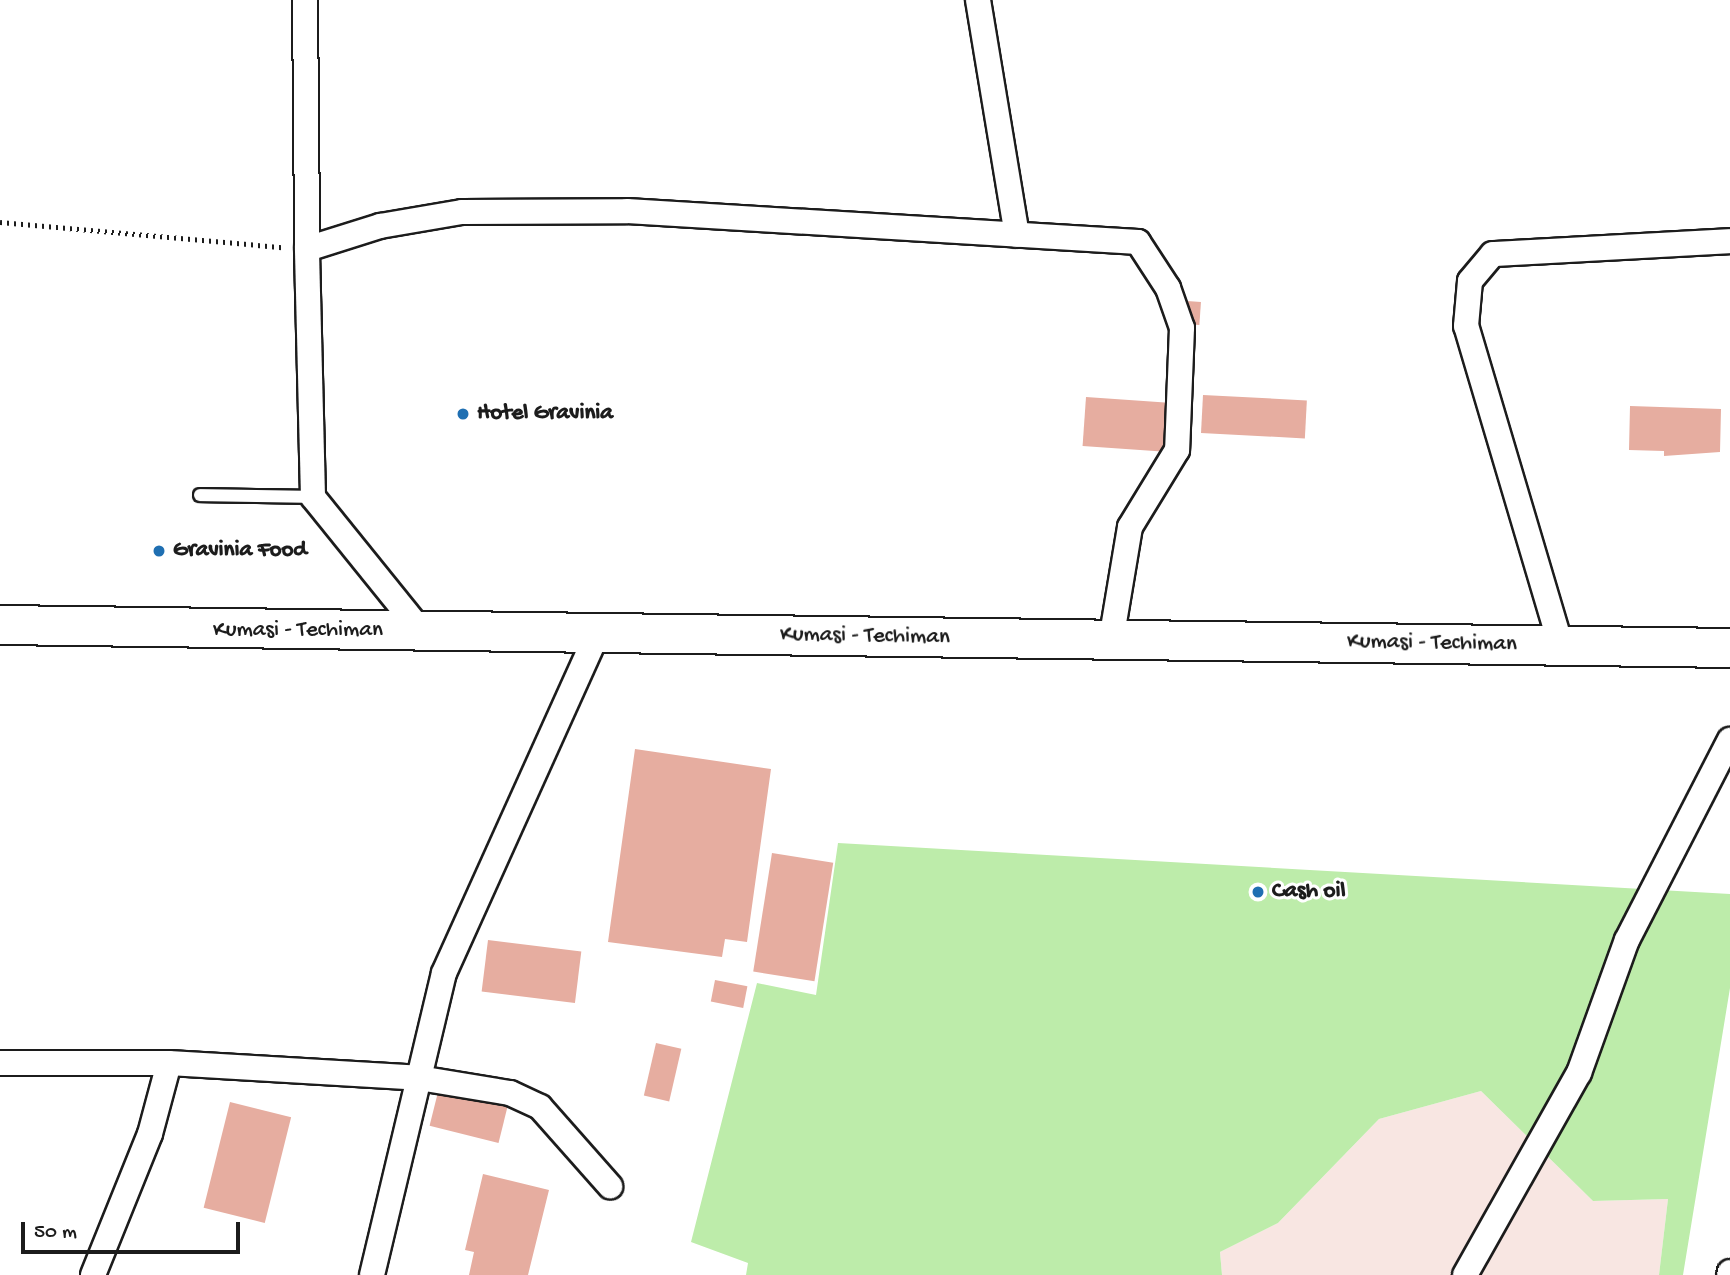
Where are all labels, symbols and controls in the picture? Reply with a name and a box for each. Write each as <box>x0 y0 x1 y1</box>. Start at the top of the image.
place label: Hotel Gravinia <box>477 400 613 428</box>
marker: Hotel Gravinia <box>455 406 471 422</box>
place label: Gravinia Food <box>173 537 307 565</box>
marker: Gravinia Food <box>151 543 167 559</box>
street label: Kumasi - Techiman <box>213 617 383 645</box>
street label: Kumasi - Techiman <box>780 622 950 652</box>
street label: Kumasi - Techiman <box>1347 629 1517 659</box>
place label: Cash oil <box>1272 878 1345 906</box>
marker: Cash oil <box>1250 884 1266 900</box>
scale bar <box>24 1208 243 1252</box>
text: 50 m <box>34 1221 77 1246</box>

